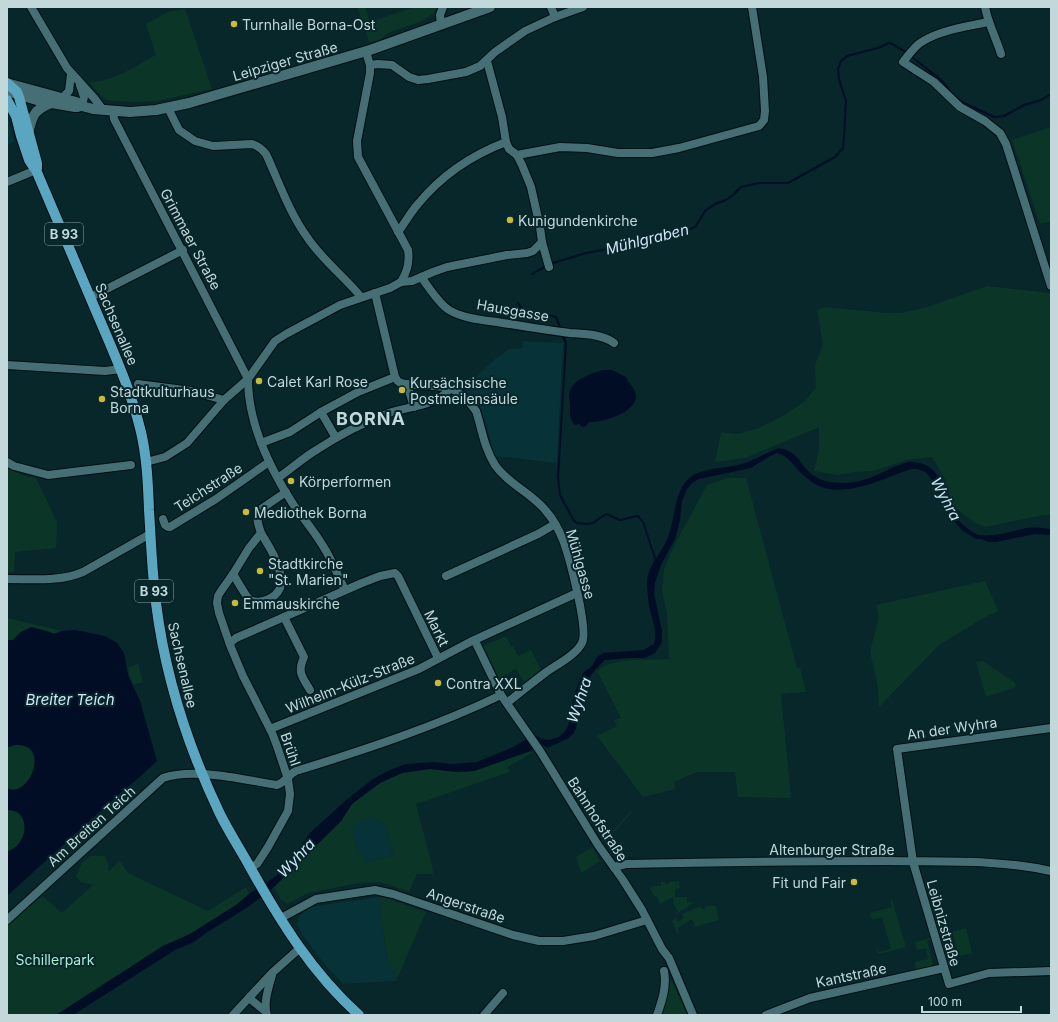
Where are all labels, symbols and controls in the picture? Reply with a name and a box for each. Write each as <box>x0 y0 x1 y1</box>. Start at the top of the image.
place label: Turnhalle Borna-Ost <box>242 16 376 33</box>
marker: Turnhalle Borna-Ost <box>229 19 239 29</box>
street label: Leipziger Straße <box>231 38 339 84</box>
street label: Grimmaer Straße <box>157 185 225 293</box>
place label: Kunigundenkirche <box>518 212 638 229</box>
marker: Kunigundenkirche <box>505 215 515 225</box>
water label: Mühlgraben <box>603 219 691 259</box>
road number: B 93 <box>45 223 83 245</box>
street label: Sachsenallee <box>92 280 142 368</box>
street label: Hausgasse <box>475 295 551 325</box>
place label: Calet Karl Rose <box>267 373 368 390</box>
place label: Kursächsische Postmeilensäule <box>410 374 518 407</box>
marker: Calet Karl Rose <box>254 376 264 386</box>
place label: Stadtkulturhaus Borna <box>110 383 215 416</box>
marker: Kursächsische Postmeilensäule <box>397 385 407 395</box>
marker: Stadtkulturhaus Borna <box>97 394 107 404</box>
district label: BORNA <box>336 408 406 429</box>
street label: Teichstraße <box>171 459 245 515</box>
place label: Körperformen <box>299 473 391 490</box>
water label: Wyhra <box>927 474 965 524</box>
marker: Körperformen <box>286 476 296 486</box>
place label: Mediothek Borna <box>254 504 367 521</box>
marker: Mediothek Borna <box>241 507 251 517</box>
street label: Mühlgasse <box>563 527 599 601</box>
place label: Stadtkirche "St. Marien" <box>268 555 348 588</box>
marker: Stadtkirche "St. Marien" <box>255 566 265 576</box>
road number: B 93 <box>135 580 173 602</box>
place label: Emmauskirche <box>243 595 340 612</box>
marker: Emmauskirche <box>230 598 240 608</box>
street label: Markt <box>421 607 453 649</box>
street label: Sachsenallee <box>165 620 201 710</box>
street label: Wilhelm-Külz-Straße <box>283 649 417 717</box>
place label: Contra XXL <box>446 675 522 692</box>
water label: Wyhra <box>562 675 596 725</box>
marker: Contra XXL <box>433 678 443 688</box>
water label: Breiter Teich <box>25 690 115 709</box>
street label: An der Wyhra <box>906 713 998 743</box>
street label: Brühl <box>277 730 305 768</box>
street label: Bahnhofstraße <box>564 774 632 864</box>
street label: Am Breiten Teich <box>44 782 138 870</box>
water label: Wyhra <box>273 834 319 882</box>
street label: Altenburger Straße <box>769 841 895 858</box>
place label: Fit und Fair <box>772 874 846 891</box>
marker: Fit und Fair <box>849 877 859 887</box>
street label: Leibnizstraße <box>924 878 964 968</box>
street label: Angerstraße <box>425 884 507 926</box>
park label: Schillerpark <box>16 951 95 968</box>
street label: Kantstraße <box>814 959 888 991</box>
scale bar <box>922 988 1021 1014</box>
text: 100 m <box>928 994 962 1009</box>

